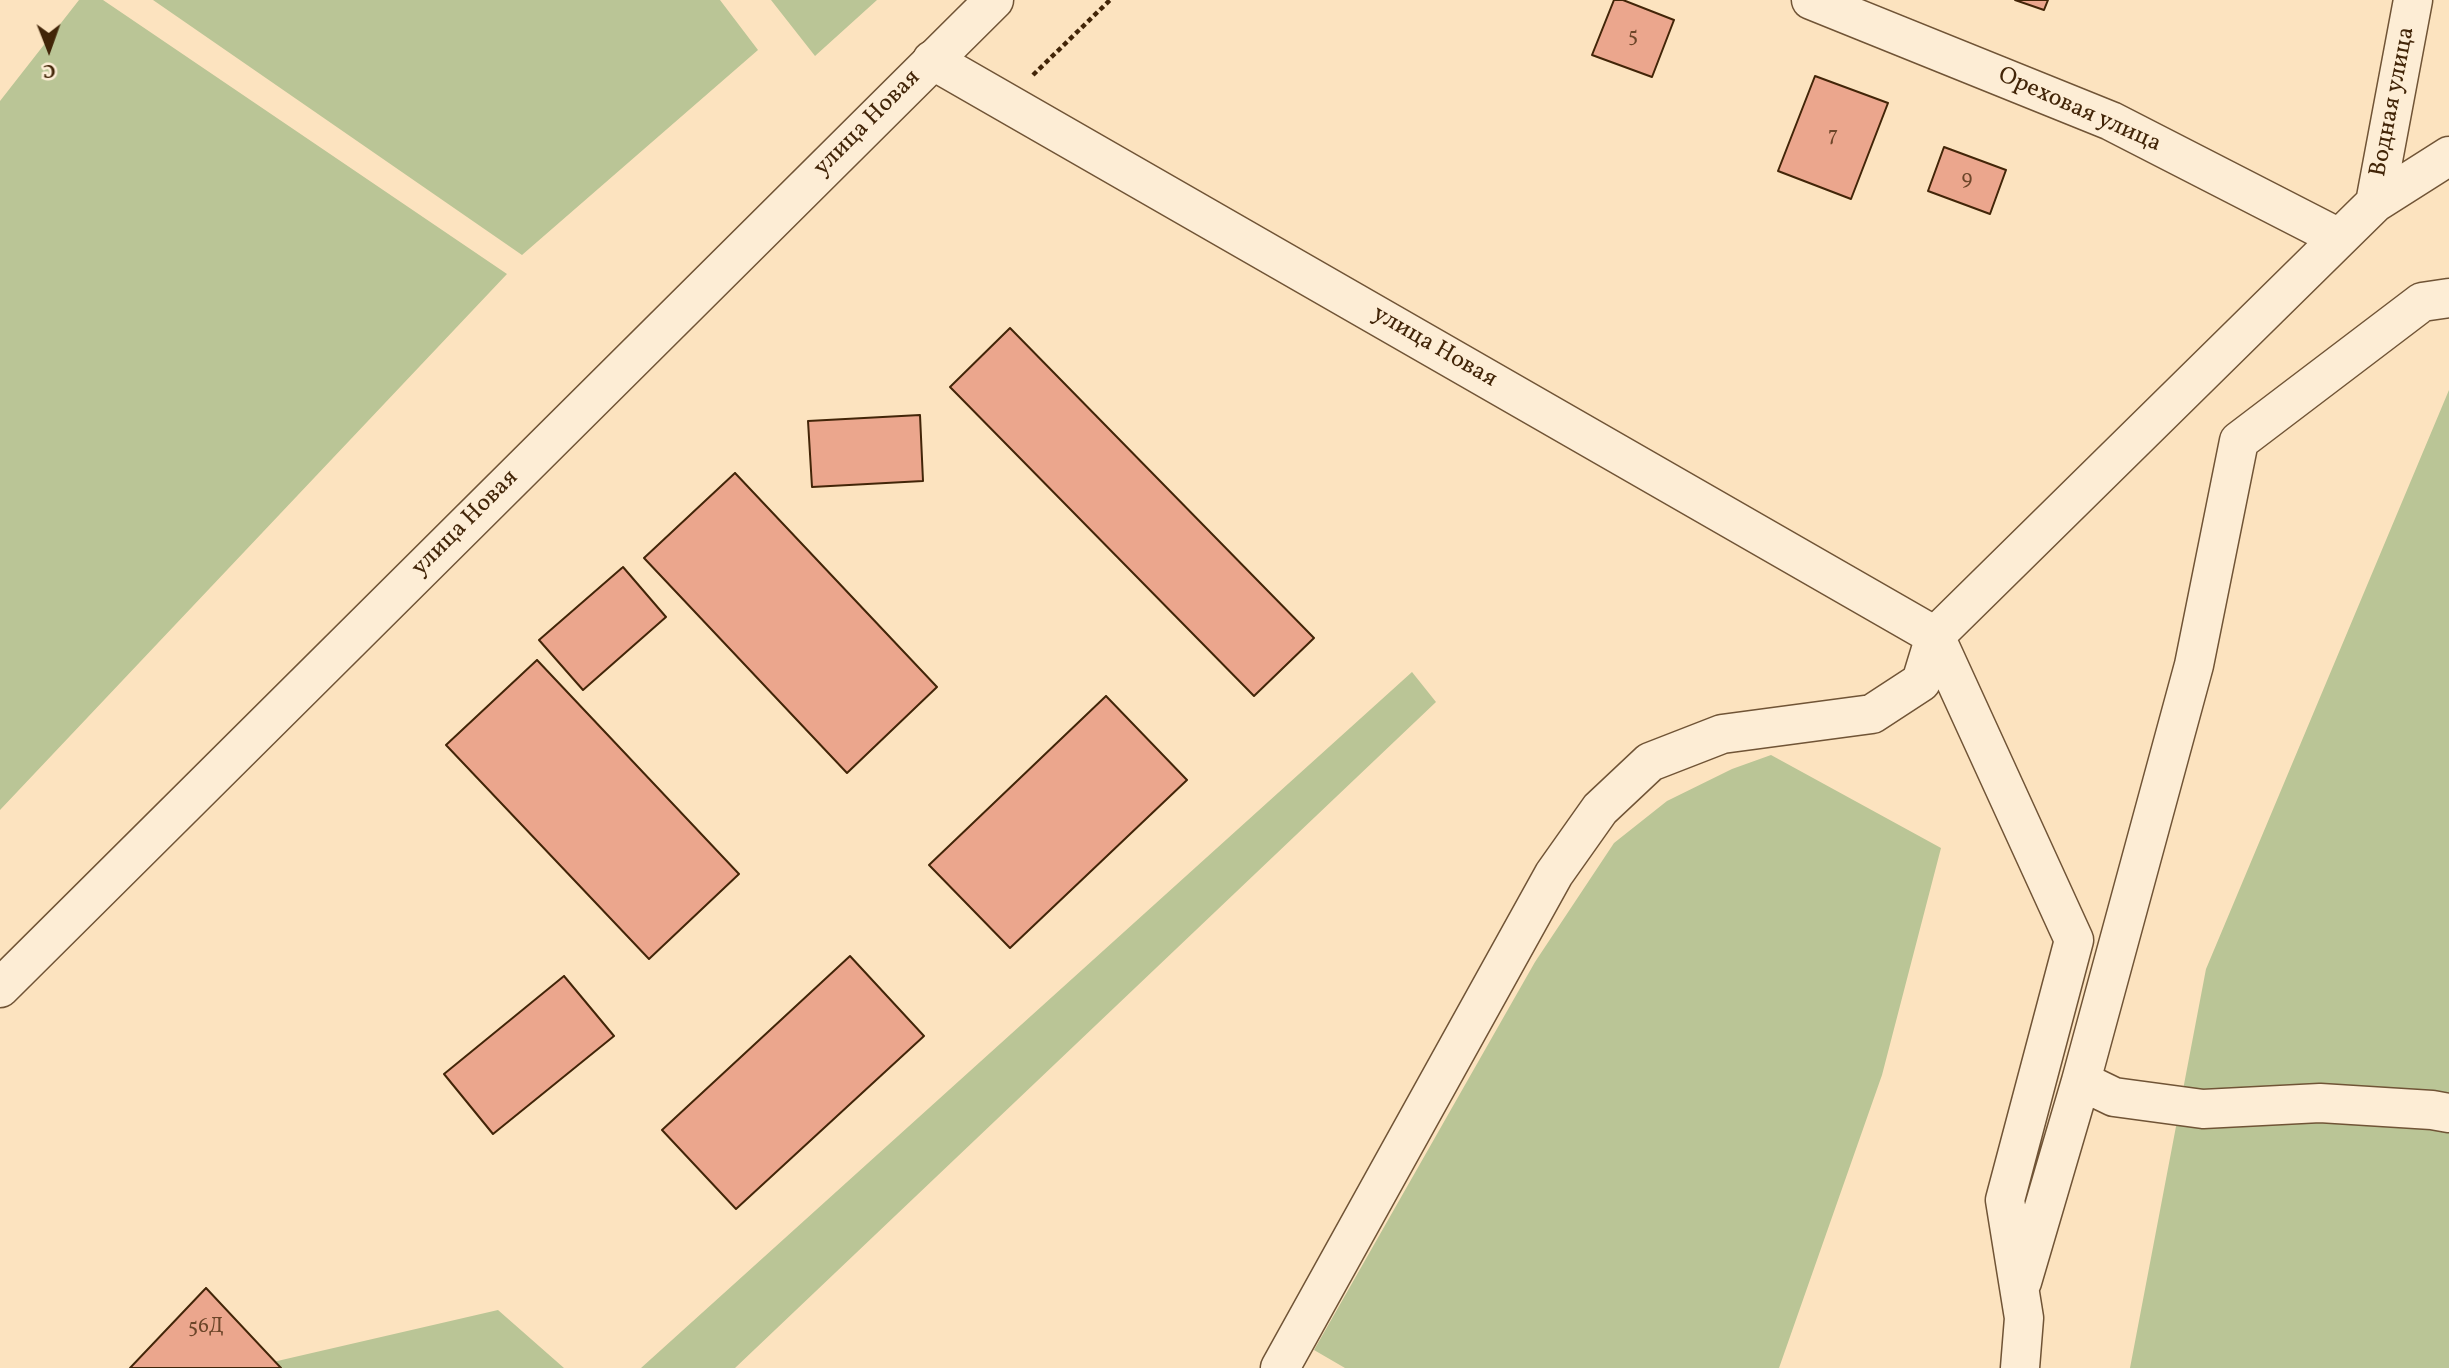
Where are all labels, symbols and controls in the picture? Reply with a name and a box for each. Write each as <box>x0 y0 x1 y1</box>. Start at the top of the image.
north arrow <box>14 14 84 84</box>
house number: 5 <box>1628 24 1638 50</box>
street label: Водная улица <box>2365 25 2423 179</box>
text: С <box>43 57 56 83</box>
street label: Ореховая улица <box>1993 62 2165 160</box>
street label: улица Новая <box>809 65 927 183</box>
house number: 7 <box>1828 124 1838 150</box>
house number: 9 <box>1962 167 1972 193</box>
street label: улица Новая <box>1367 301 1501 395</box>
street label: улица Новая <box>407 465 525 583</box>
house number: 56Д <box>188 1315 224 1341</box>

